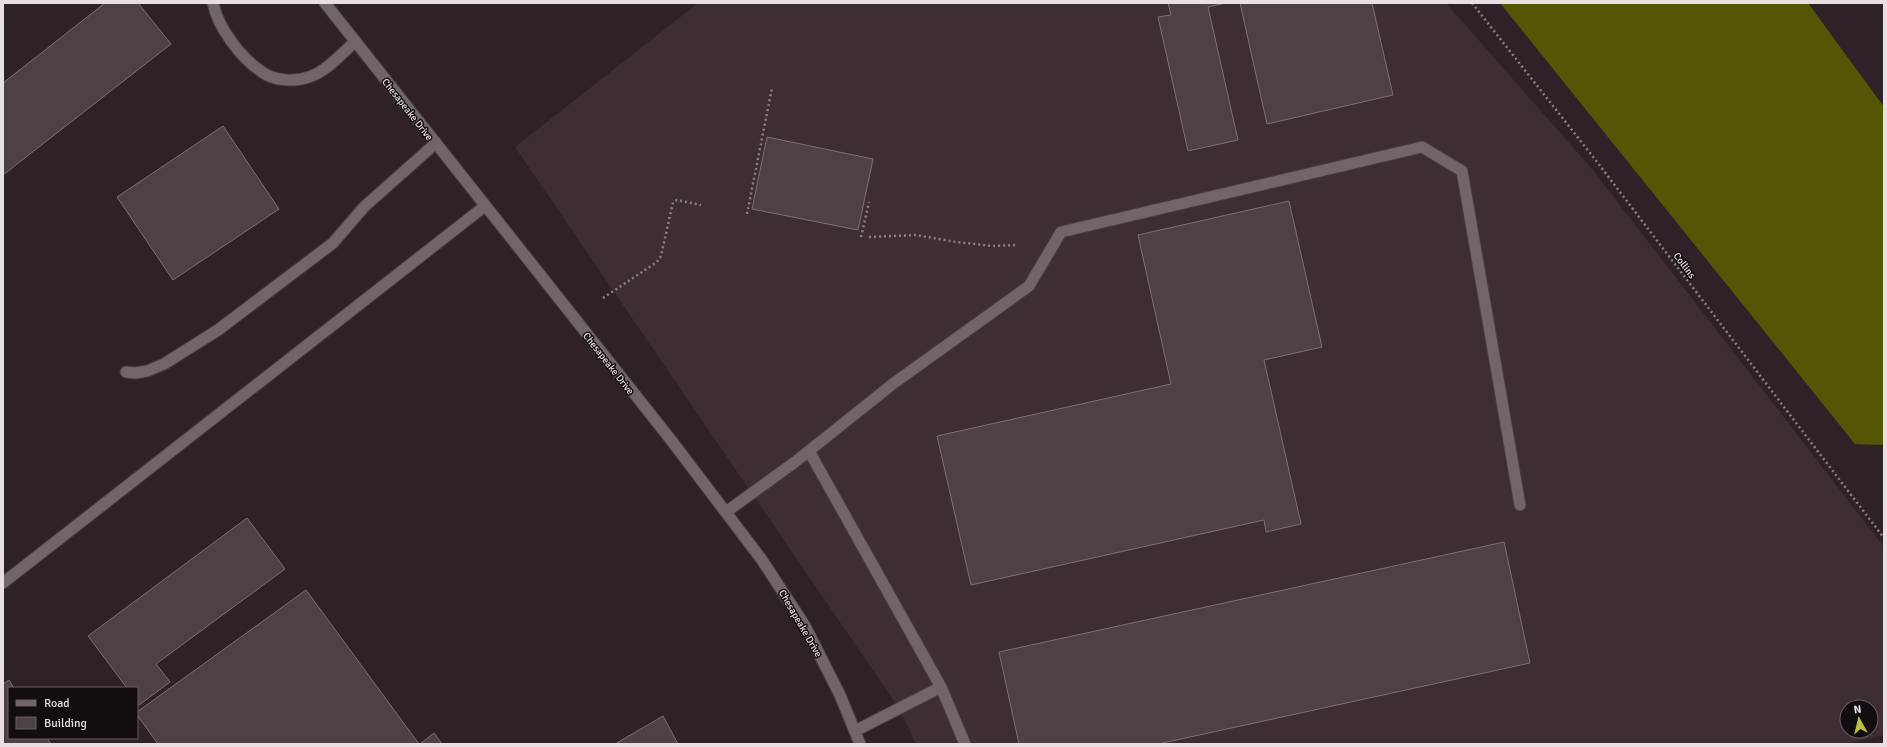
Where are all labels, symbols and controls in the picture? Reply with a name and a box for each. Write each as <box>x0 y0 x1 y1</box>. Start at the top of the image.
street label: Chesapeake Drive <box>379 76 435 143</box>
street label: Collins <box>1671 250 1698 281</box>
street label: Chesapeake Drive <box>580 330 636 397</box>
street label: Chesapeake Drive <box>776 588 824 659</box>
legend <box>8 687 138 739</box>
text: Road <box>44 696 70 711</box>
north arrow <box>1839 699 1879 739</box>
text: N <box>1853 703 1862 717</box>
text: Building <box>44 716 87 731</box>

